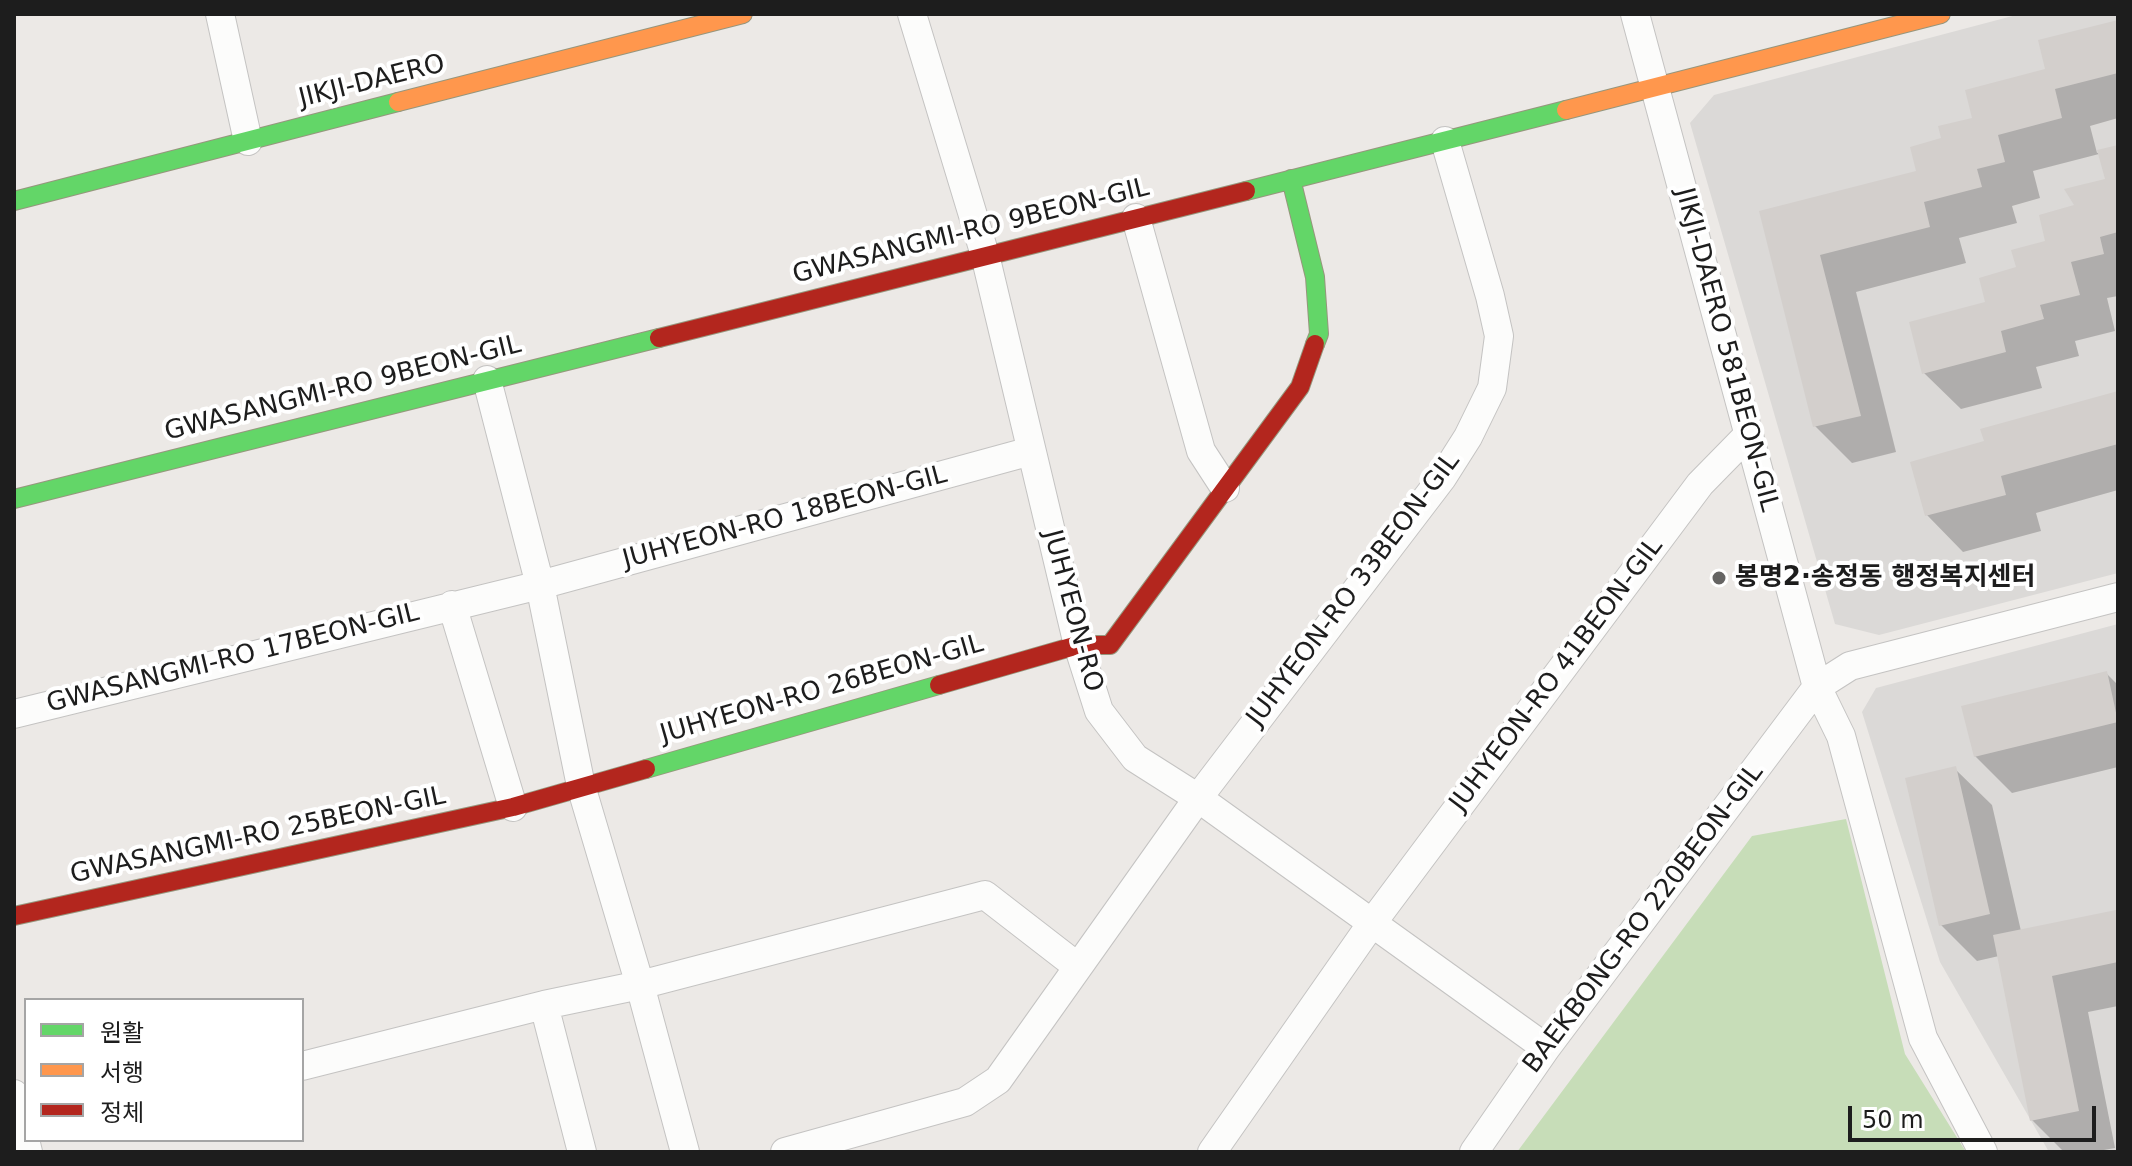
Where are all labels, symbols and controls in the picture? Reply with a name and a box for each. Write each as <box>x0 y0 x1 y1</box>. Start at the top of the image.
street label: JIKJI-DAERO <box>296 49 448 115</box>
street label: GWASANGMI-RO 9BEON-GIL <box>790 173 1152 291</box>
street label: JIKJI-DAERO 581BEON-GIL <box>1668 185 1784 515</box>
street label: GWASANGMI-RO 9BEON-GIL <box>162 330 524 448</box>
street label: JUHYEON-RO 33BEON-GIL <box>1241 447 1467 733</box>
street label: JUHYEON-RO 18BEON-GIL <box>619 460 951 576</box>
street label: JUHYEON-RO <box>1035 527 1109 695</box>
street label: JUHYEON-RO 41BEON-GIL <box>1444 532 1670 818</box>
place label: 봉명2·송정동 행정복지센터 <box>1735 562 2035 594</box>
marker: 봉명2·송정동 행정복지센터 <box>1710 569 1728 587</box>
street label: GWASANGMI-RO 17BEON-GIL <box>44 598 422 720</box>
street label: JUHYEON-RO 26BEON-GIL <box>657 629 987 751</box>
street label: BAEKBONG-RO 220BEON-GIL <box>1517 758 1771 1080</box>
street label: GWASANGMI-RO 25BEON-GIL <box>68 781 448 891</box>
legend <box>24 998 304 1142</box>
text: 원활 <box>100 1019 144 1047</box>
text: 서행 <box>100 1059 144 1087</box>
scale bar <box>1852 1090 2100 1140</box>
text: 정체 <box>100 1099 144 1127</box>
text: 50 m <box>1862 1106 1924 1134</box>

